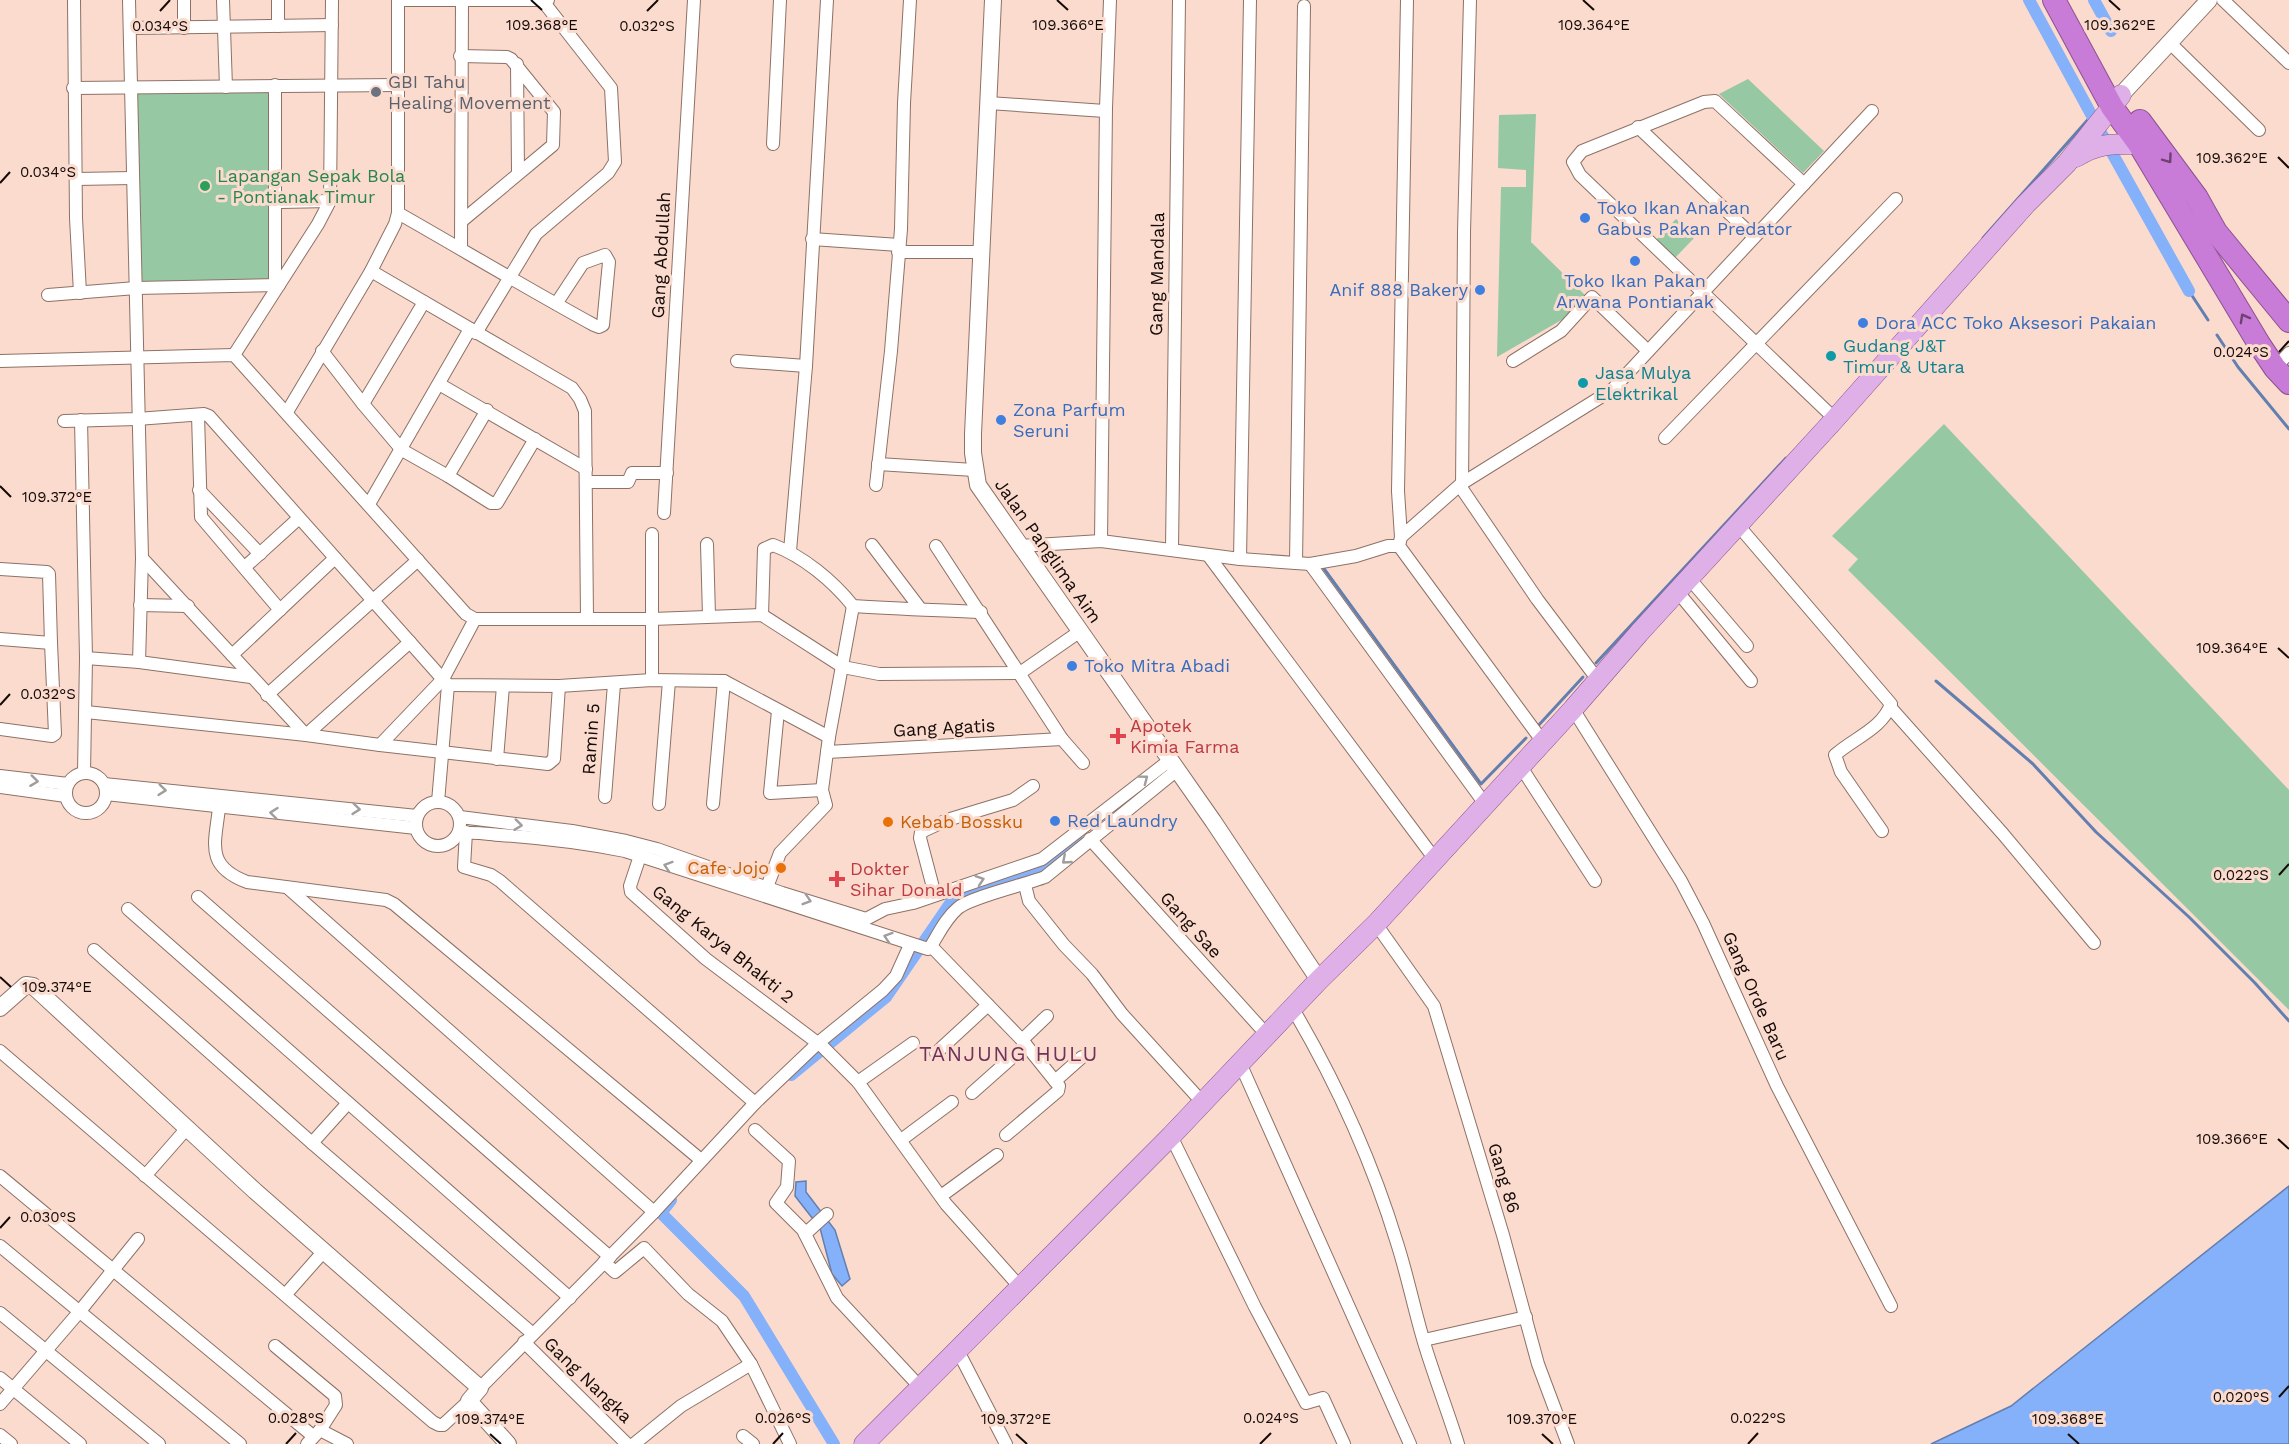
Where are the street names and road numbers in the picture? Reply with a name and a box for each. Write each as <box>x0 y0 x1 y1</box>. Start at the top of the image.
street label: Gang Abdullah <box>647 191 674 319</box>
street label: Gang Mandala <box>1145 212 1168 336</box>
street label: Jalan Panglima Aim <box>991 474 1106 627</box>
street label: Ramin 5 <box>578 702 603 776</box>
street label: Gang Agatis <box>892 714 996 741</box>
street label: Gang Karya Bhakti 2 <box>648 880 798 1007</box>
street label: Gang Sae <box>1156 887 1227 962</box>
street label: Gang Orde Baru <box>1719 928 1794 1063</box>
street label: Gang 86 <box>1484 1140 1525 1215</box>
street label: Gang Nangka <box>540 1332 637 1427</box>

